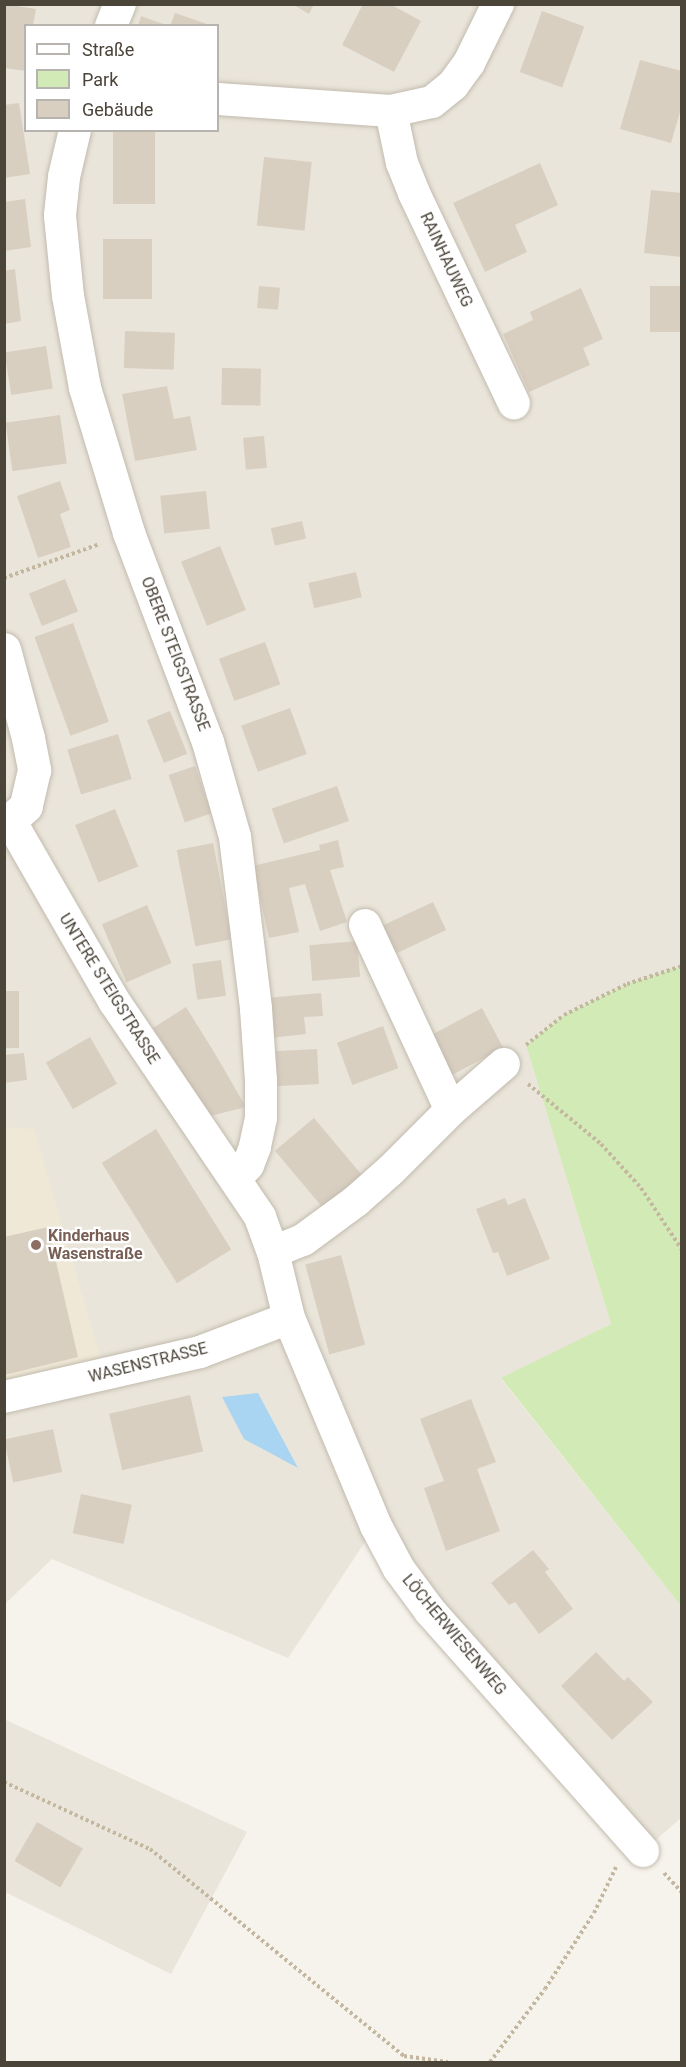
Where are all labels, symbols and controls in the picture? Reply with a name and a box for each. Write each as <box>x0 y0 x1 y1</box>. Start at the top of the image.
legend <box>24 24 219 132</box>
text: Straße <box>82 39 134 60</box>
text: Park <box>82 69 118 90</box>
text: Gebäude <box>82 99 153 120</box>
street label: RAINHAUWEG <box>416 210 476 310</box>
street label: OBERE STEIGSTRASSE <box>137 574 213 734</box>
street label: UNTERE STEIGSTRASSE <box>55 910 163 1068</box>
place label: Kinderhaus Wasenstraße <box>48 1226 143 1264</box>
marker: Kinderhaus Wasenstraße <box>29 1238 43 1252</box>
street label: WASENSTRASSE <box>87 1339 209 1387</box>
street label: LÖCHERWIESENWEG <box>398 1571 510 1699</box>

